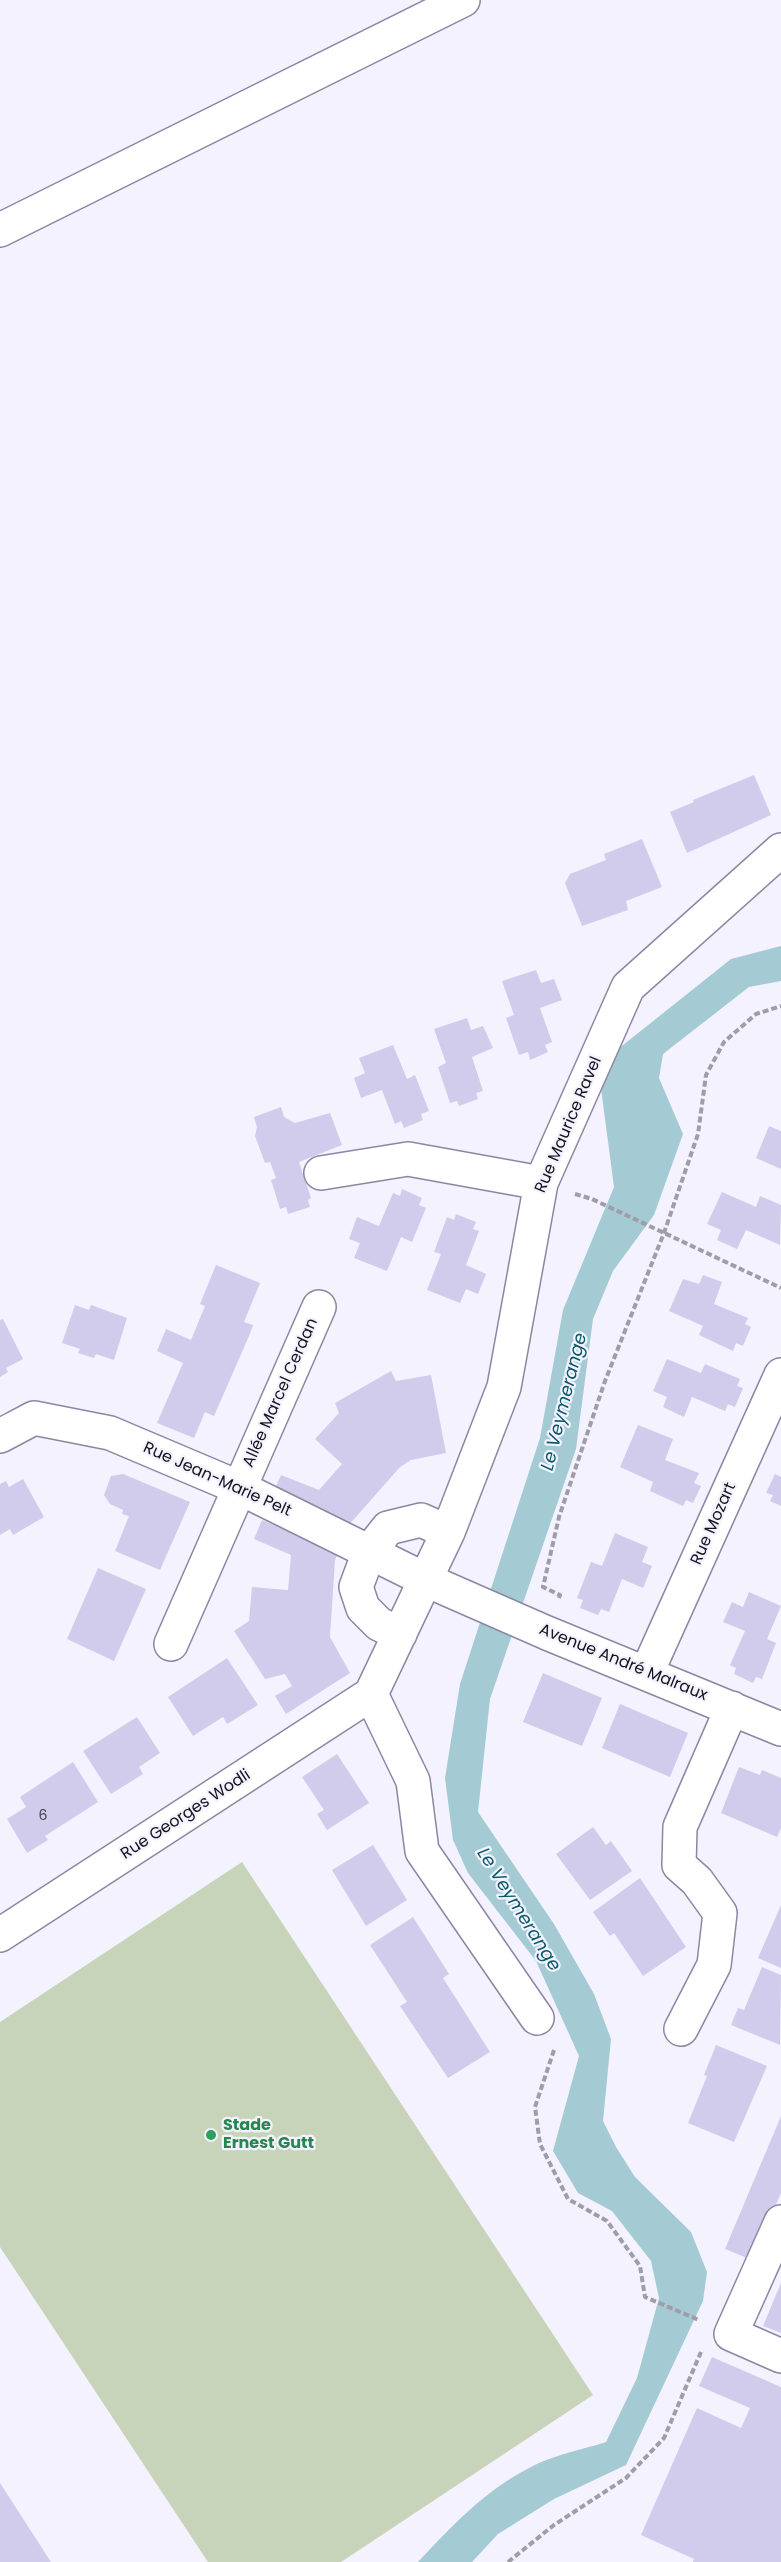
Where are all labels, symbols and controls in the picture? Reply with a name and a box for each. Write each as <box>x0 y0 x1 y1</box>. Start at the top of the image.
street label: Rue Maurice Ravel <box>532 1054 606 1196</box>
street label: Allée Marcel Cerdan <box>239 1315 323 1471</box>
water label: Le Veymerange <box>537 1331 593 1473</box>
street label: Rue Jean-Marie Pelt <box>140 1439 294 1521</box>
street label: Rue Mozart <box>687 1480 741 1568</box>
street label: Avenue André Malraux <box>536 1620 710 1706</box>
street label: Rue Georges Wodli <box>118 1766 254 1864</box>
house number: 6 <box>39 1808 47 1824</box>
water label: Le Veymerange <box>471 1844 565 1976</box>
place label: Stade Ernest Gutt <box>223 2116 314 2154</box>
marker: Stade Ernest Gutt <box>204 2128 218 2142</box>

